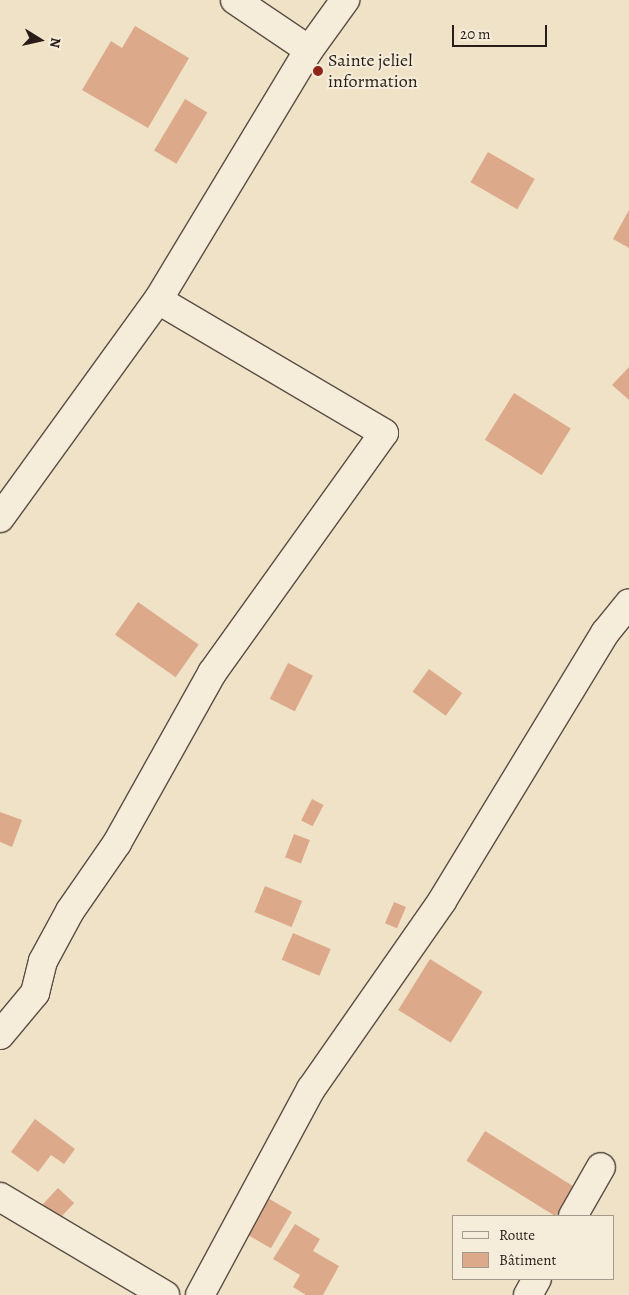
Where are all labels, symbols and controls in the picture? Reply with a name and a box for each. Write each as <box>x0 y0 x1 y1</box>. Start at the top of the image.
north arrow <box>15 15 65 65</box>
scale bar <box>454 15 549 47</box>
text: 20 m <box>460 24 491 44</box>
text: N <box>45 36 66 49</box>
place label: Sainte jeliel information <box>328 50 418 92</box>
marker: Sainte jeliel information <box>312 65 324 77</box>
legend <box>452 1215 614 1280</box>
text: Route <box>499 1225 535 1245</box>
text: Bâtiment <box>499 1250 557 1270</box>

